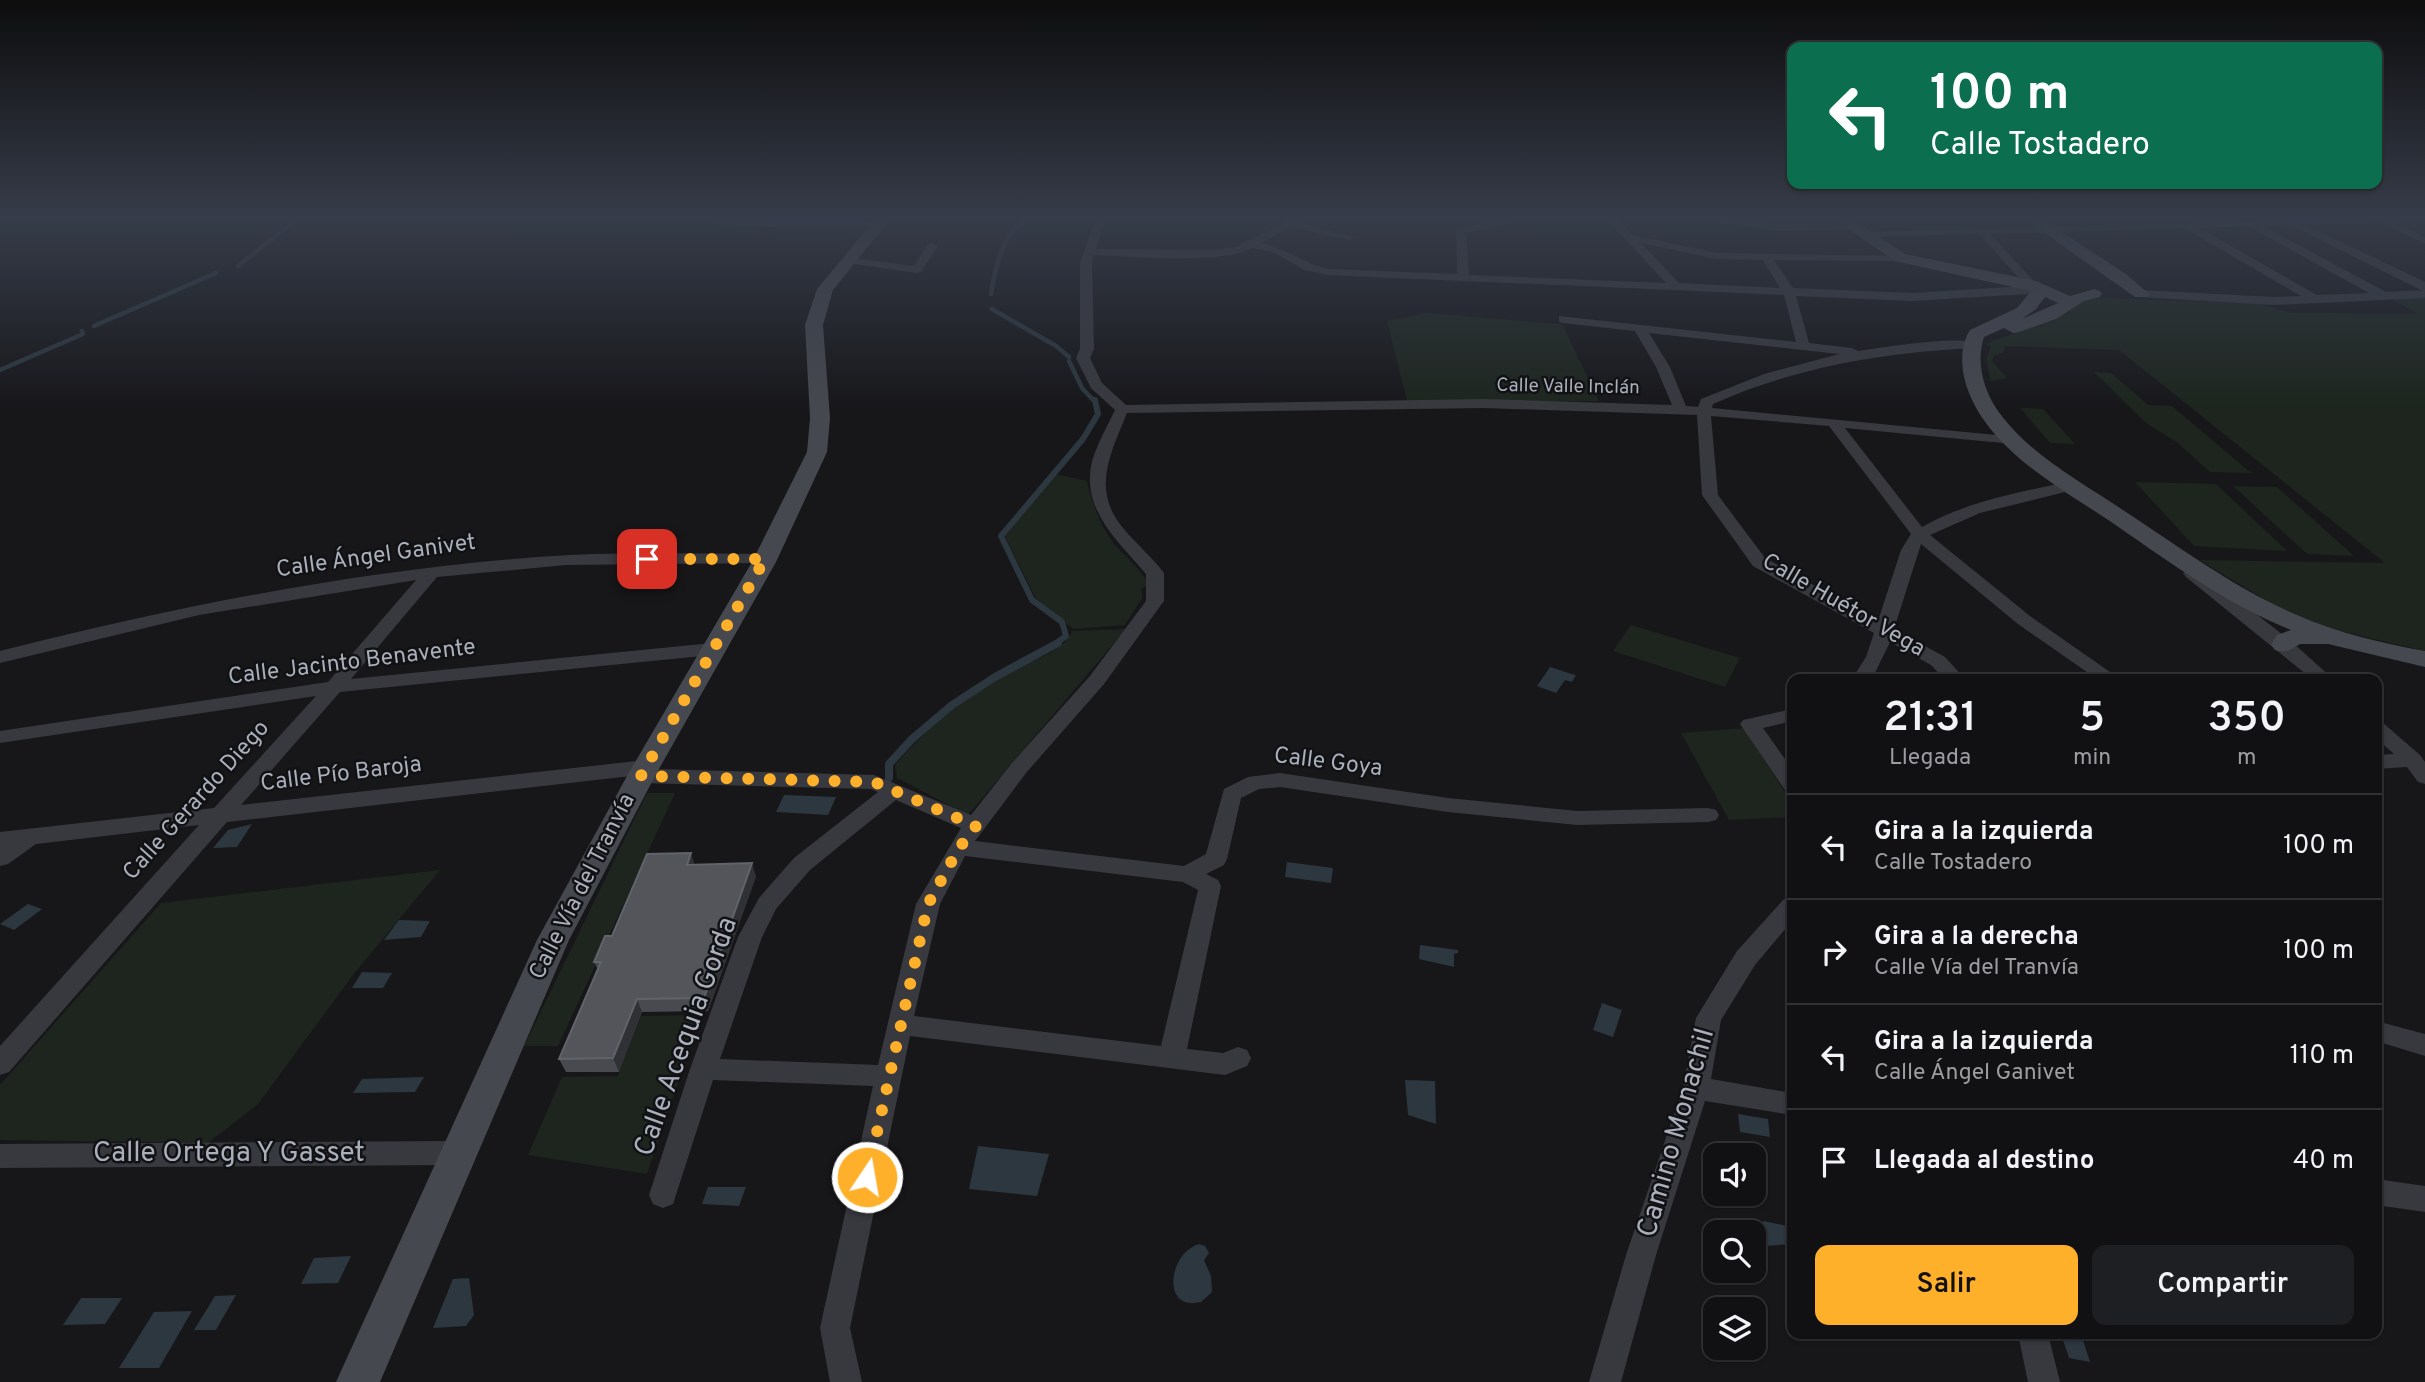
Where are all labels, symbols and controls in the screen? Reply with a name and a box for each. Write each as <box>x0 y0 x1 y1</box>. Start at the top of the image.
text: 100 m <box>1930 65 2069 127</box>
icon: left <box>1815 70 1906 161</box>
text: Calle Tostadero <box>1930 126 2150 166</box>
street label: Calle Valle Inclán <box>1496 374 1640 400</box>
street label: Calle Ángel Ganivet <box>274 528 478 585</box>
pin <box>617 529 677 589</box>
icon: arrive <box>628 540 666 578</box>
street label: Calle Huétor Vega <box>1756 548 1930 664</box>
street label: Calle Jacinto Benavente <box>227 633 477 693</box>
text: 21:31 <box>1883 693 1977 746</box>
text: 5 <box>2079 693 2105 746</box>
text: 350 <box>2207 693 2286 746</box>
street label: Calle Gerardo Diego <box>117 715 277 887</box>
street label: Calle Goya <box>1272 742 1384 784</box>
text: Llegada <box>1889 744 1971 773</box>
text: min <box>2073 744 2111 773</box>
text: m <box>2237 744 2256 773</box>
street label: Calle Pío Baroja <box>259 751 423 799</box>
street label: Calle Vía del Tranvía <box>524 789 642 985</box>
text: Gira a la izquierda <box>1874 816 2093 849</box>
icon: left <box>1815 828 1853 866</box>
text: 100 m <box>2283 830 2354 863</box>
text: Calle Tostadero <box>1874 849 2032 878</box>
street label: Calle Acequia Gorda <box>627 912 747 1162</box>
text: Gira a la derecha <box>1874 921 2079 954</box>
icon: right <box>1815 933 1853 971</box>
text: 100 m <box>2283 935 2354 968</box>
text: Calle Vía del Tranvía <box>1874 954 2079 983</box>
street label: Camino Monachil <box>1630 1024 1724 1242</box>
text: Gira a la izquierda <box>1874 1026 2093 1059</box>
icon: left <box>1815 1038 1853 1076</box>
text: 110 m <box>2290 1040 2354 1073</box>
text: Calle Ángel Ganivet <box>1874 1059 2075 1088</box>
street label: Calle Ortega Y Gasset <box>93 1136 365 1172</box>
position arrow <box>830 1140 904 1214</box>
map controls <box>1703 1143 1766 1360</box>
button: sound <box>1703 1143 1766 1206</box>
icon: arrive <box>1815 1143 1853 1181</box>
text: Llegada al destino <box>1874 1145 2094 1178</box>
text: 40 m <box>2293 1145 2354 1178</box>
button: search <box>1703 1220 1766 1283</box>
button: Salir <box>1815 1245 2078 1325</box>
button: Compartir <box>2092 1245 2354 1325</box>
button: layers <box>1703 1297 1766 1360</box>

